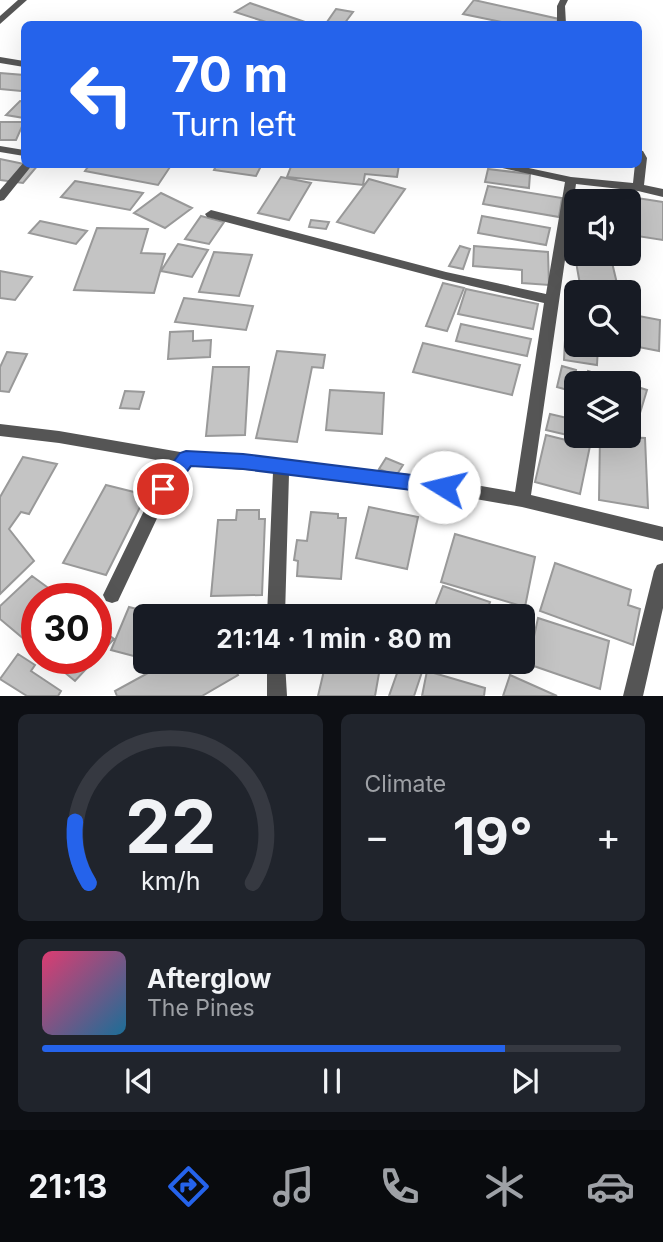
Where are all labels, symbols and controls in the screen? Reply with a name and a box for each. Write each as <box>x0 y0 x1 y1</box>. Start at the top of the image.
text: 70 m <box>171 45 288 104</box>
icon: left <box>56 49 147 140</box>
text: Turn left <box>171 105 296 144</box>
map controls <box>564 189 641 448</box>
button: sound <box>564 189 641 266</box>
button: search <box>564 280 641 357</box>
button: layers <box>564 371 641 448</box>
position arrow <box>407 450 481 524</box>
pin <box>133 459 193 519</box>
icon: arrive <box>144 470 182 508</box>
speed limit sign: 30 <box>21 583 112 674</box>
text: 21:14 · 1 min · 80 m <box>216 623 452 654</box>
text: Climate <box>365 770 446 798</box>
text: 22 <box>124 783 216 872</box>
text: 19° <box>453 805 533 868</box>
text: − <box>365 813 390 859</box>
text: + <box>596 813 621 859</box>
text: km/h <box>141 866 200 896</box>
text: Afterglow <box>147 963 271 994</box>
text: The Pines <box>147 994 255 1022</box>
icon: previous <box>120 1062 158 1100</box>
icon: pause <box>313 1062 351 1100</box>
icon: next <box>506 1062 544 1100</box>
icon: directions <box>164 1162 213 1211</box>
icon: music <box>269 1162 318 1211</box>
icon: phone <box>375 1162 424 1211</box>
icon: climate <box>480 1162 529 1211</box>
icon: car <box>586 1162 635 1211</box>
text: 21:13 <box>28 1167 107 1206</box>

